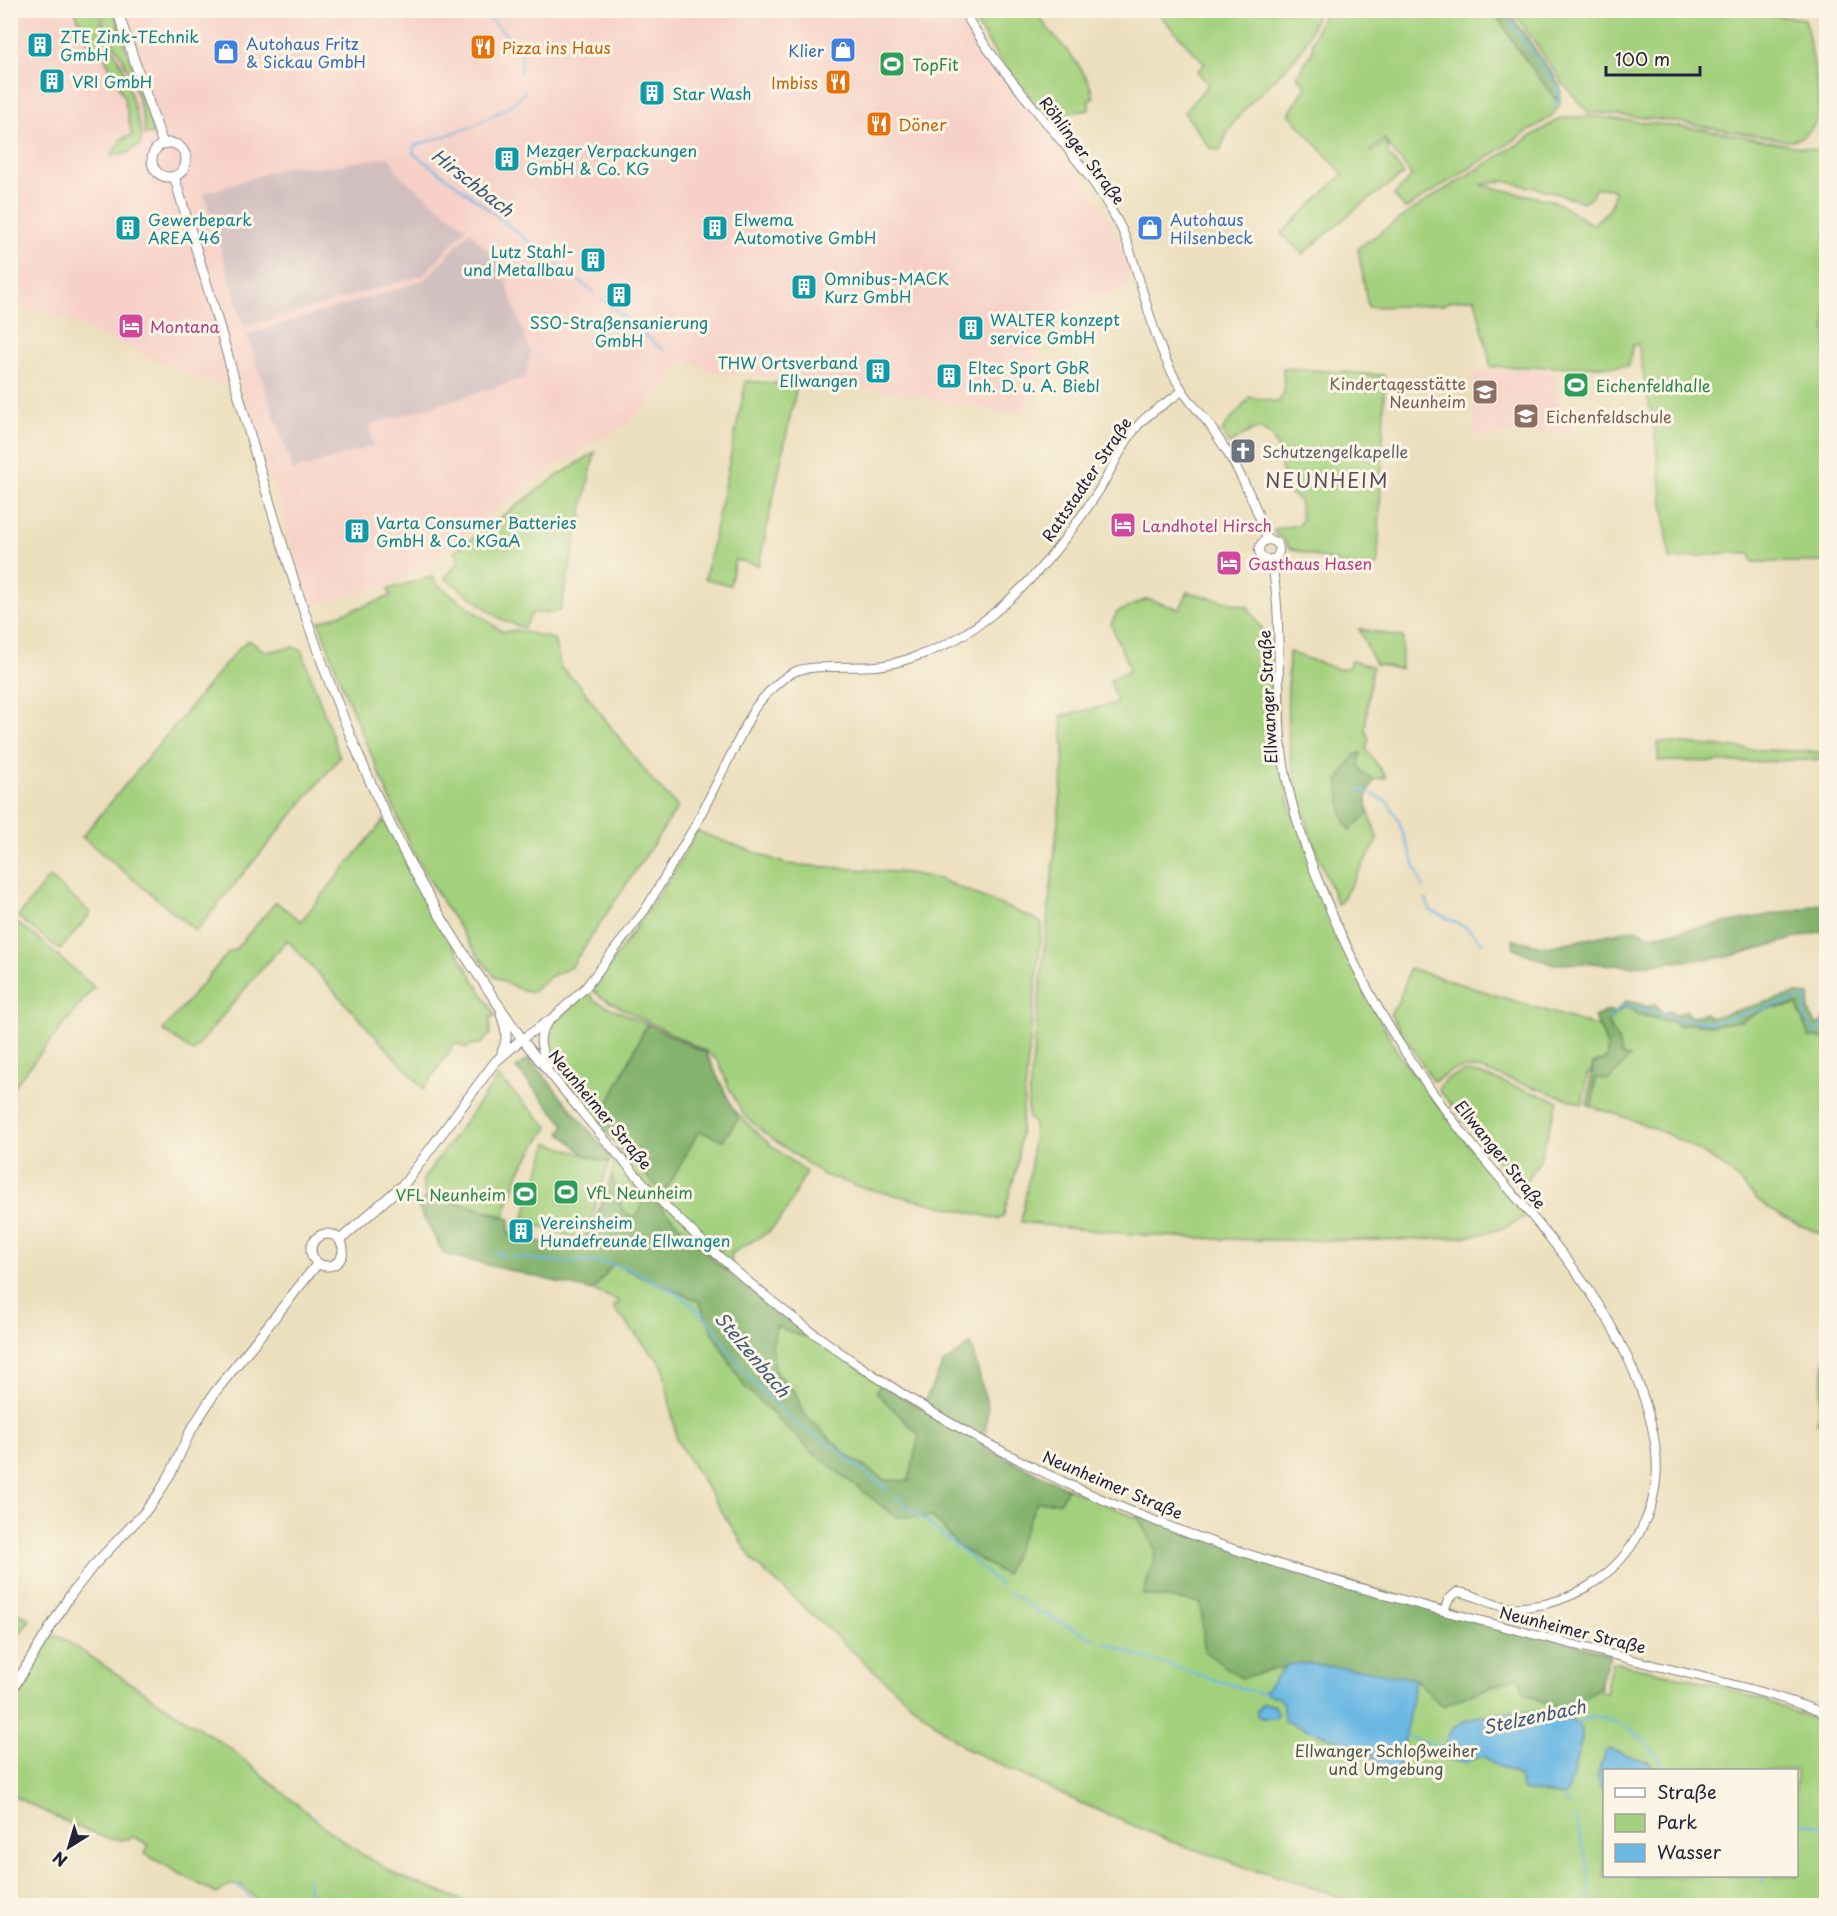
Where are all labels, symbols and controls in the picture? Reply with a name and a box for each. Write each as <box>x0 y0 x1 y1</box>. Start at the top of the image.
place label: ZTE Zink-TEchnik GmbH <box>60 24 199 66</box>
building icon: ZTE Zink-TEchnik GmbH <box>25 30 55 60</box>
place label: Autohaus Fritz & Sickau GmbH <box>246 31 366 73</box>
restaurant icon: Pizza ins Haus <box>468 32 498 62</box>
place label: Pizza ins Haus <box>502 35 611 59</box>
shop icon: Klier <box>828 35 858 65</box>
shop icon: Autohaus Fritz & Sickau GmbH <box>211 37 241 67</box>
place label: Klier <box>788 38 825 62</box>
scale bar <box>1606 39 1700 77</box>
text: 100 m <box>1615 45 1670 72</box>
sports icon: TopFit <box>877 49 907 79</box>
place label: TopFit <box>912 52 959 76</box>
building icon: VRI GmbH <box>37 66 67 96</box>
restaurant icon: Imbiss <box>823 67 853 97</box>
place label: VRI GmbH <box>72 69 152 93</box>
place label: Imbiss <box>771 70 818 94</box>
building icon: Star Wash <box>637 78 667 108</box>
place label: Star Wash <box>672 81 752 105</box>
street label: Röhlinger Straße <box>1034 91 1132 209</box>
restaurant icon: Döner <box>864 109 894 139</box>
place label: Döner <box>898 112 947 136</box>
place label: Mezger Verpackungen GmbH & Co. KG <box>526 138 697 180</box>
water label: Hirschbach <box>426 141 520 223</box>
building icon: Mezger Verpackungen GmbH & Co. KG <box>492 144 522 174</box>
place label: Gewerbepark AREA 46 <box>148 207 252 249</box>
place label: Elwema Automotive GmbH <box>734 207 876 249</box>
place label: Autohaus Hilsenbeck <box>1170 207 1253 249</box>
building icon: Gewerbepark AREA 46 <box>113 213 143 243</box>
building icon: Elwema Automotive GmbH <box>700 213 730 243</box>
shop icon: Autohaus Hilsenbeck <box>1135 213 1165 243</box>
place label: Lutz Stahl- und Metallbau <box>463 239 574 281</box>
building icon: Lutz Stahl- und Metallbau <box>578 245 608 275</box>
place label: Omnibus-MACK Kurz GmbH <box>824 266 949 308</box>
building icon: Omnibus-MACK Kurz GmbH <box>789 272 819 302</box>
building icon: SSO-Straßensanierung GmbH <box>604 280 634 310</box>
place label: WALTER konzept service GmbH <box>990 307 1120 349</box>
place label: SSO-Straßensanierung GmbH <box>530 310 708 352</box>
hotel icon: Montana <box>116 311 146 341</box>
building icon: WALTER konzept service GmbH <box>956 313 986 343</box>
place label: Montana <box>150 314 220 338</box>
place label: THW Ortsverband Ellwangen <box>717 350 858 392</box>
place label: Eltec Sport GbR Inh. D. u. A. Biebl <box>968 355 1100 397</box>
building icon: THW Ortsverband Ellwangen <box>863 356 893 386</box>
building icon: Eltec Sport GbR Inh. D. u. A. Biebl <box>934 361 964 391</box>
sports icon: Eichenfeldhalle <box>1561 370 1591 400</box>
place label: Kindertagesstätte Neunheim <box>1329 371 1466 413</box>
place label: Eichenfeldhalle <box>1596 373 1711 397</box>
school or university icon: Kindertagesstätte Neunheim <box>1470 377 1500 407</box>
school or university icon: Eichenfeldschule <box>1511 401 1541 431</box>
place label: Eichenfeldschule <box>1546 404 1672 428</box>
street label: Rattstadter Straße <box>1035 412 1137 546</box>
church icon: Schutzengelkapelle <box>1228 436 1258 466</box>
place label: Schutzengelkapelle <box>1262 439 1408 463</box>
district label: NEUNHEIM <box>1265 465 1389 495</box>
place label: Varta Consumer Batteries GmbH & Co. KGaA <box>376 510 577 552</box>
hotel icon: Landhotel Hirsch <box>1108 510 1138 540</box>
place label: Landhotel Hirsch <box>1142 513 1272 537</box>
building icon: Varta Consumer Batteries GmbH & Co. KGaA <box>342 516 372 546</box>
hotel icon: Gasthaus Hasen <box>1214 548 1244 578</box>
place label: Gasthaus Hasen <box>1248 551 1372 575</box>
street label: Ellwanger Straße <box>1252 630 1282 764</box>
street label: Neunheimer Straße <box>544 1044 658 1174</box>
street label: Ellwanger Straße <box>1450 1094 1552 1214</box>
sports icon: VfL Neunheim <box>551 1177 581 1207</box>
sports icon: VFL Neunheim <box>510 1179 540 1209</box>
place label: VfL Neunheim <box>586 1180 693 1204</box>
place label: VFL Neunheim <box>396 1182 506 1206</box>
place label: Vereinsheim Hundefreunde Ellwangen <box>540 1210 730 1252</box>
building icon: Vereinsheim Hundefreunde Ellwangen <box>506 1216 536 1246</box>
water label: Stelzenbach <box>709 1305 797 1403</box>
street label: Neunheimer Straße <box>1039 1444 1187 1524</box>
street label: Neunheimer Straße <box>1497 1599 1649 1659</box>
water label: Stelzenbach <box>1480 1692 1588 1740</box>
park label: Ellwanger Schloßweiher und Umgebung <box>1295 1738 1478 1780</box>
legend <box>1603 1769 1798 1877</box>
text: Straße <box>1657 1778 1717 1805</box>
text: Park <box>1657 1808 1697 1835</box>
north arrow <box>39 1817 99 1877</box>
text: Wasser <box>1657 1838 1722 1865</box>
text: N <box>47 1846 72 1873</box>

